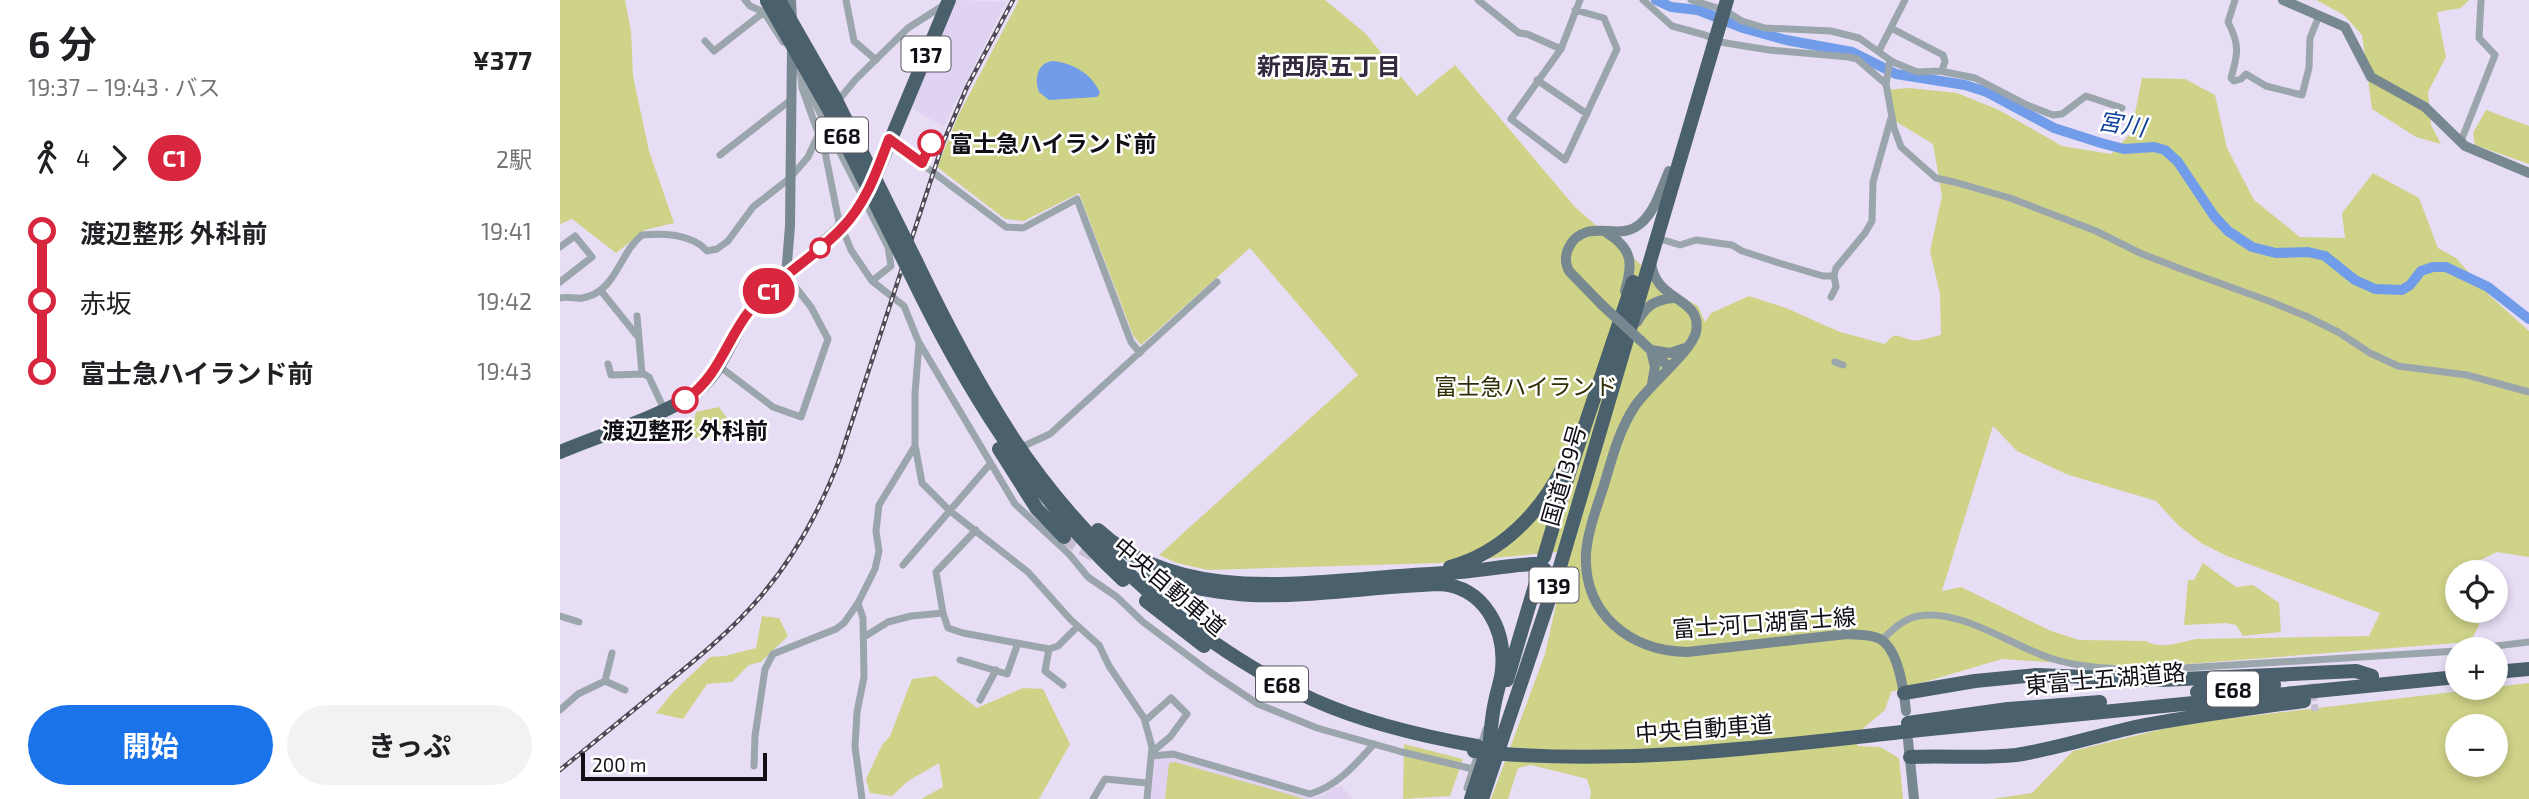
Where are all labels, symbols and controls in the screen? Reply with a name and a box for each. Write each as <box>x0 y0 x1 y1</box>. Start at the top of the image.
text: 6 分 <box>28 20 97 66</box>
road number: 137 <box>902 36 950 72</box>
text: ¥377 <box>473 44 532 75</box>
district label: 新西原五丁目 <box>1257 51 1401 80</box>
text: 19:37 – 19:43 · バス <box>28 73 221 101</box>
water label: 宮川 <box>2096 105 2151 142</box>
road number: E68 <box>816 118 868 152</box>
place label: 富士急ハイランド前 <box>950 129 1157 157</box>
marker: 富士急ハイランド前 <box>918 130 944 156</box>
icon: walk <box>28 139 66 177</box>
icon: forward <box>100 139 138 177</box>
text: C1 <box>162 143 187 172</box>
text: 4 <box>76 144 90 172</box>
text: 2駅 <box>496 145 532 173</box>
text: 渡辺整形 外科前 <box>80 217 268 248</box>
text: 19:41 <box>481 217 532 245</box>
unlabelled marker <box>810 238 830 258</box>
line badge: C1 <box>738 268 801 314</box>
text: C1 <box>757 276 781 305</box>
text: 赤坂 <box>80 287 132 318</box>
text: 19:42 <box>477 287 532 315</box>
text: 富士急ハイランド前 <box>80 357 313 388</box>
text: 19:43 <box>477 357 532 385</box>
park label: 富士急ハイランド <box>1434 372 1618 400</box>
marker: 渡辺整形 外科前 <box>672 387 698 413</box>
place label: 渡辺整形 外科前 <box>602 416 768 444</box>
street label: 国道139号 <box>1535 421 1591 529</box>
street label: 中央自動車道 <box>1108 531 1232 641</box>
map controls <box>2445 560 2508 777</box>
button: locate <box>2445 560 2508 623</box>
road number: 139 <box>1530 568 1578 602</box>
street label: 富士河口湖富士線 <box>1671 602 1857 642</box>
button: + <box>2445 637 2508 700</box>
street label: 東富士五湖道路 <box>2024 657 2186 699</box>
road number: E68 <box>1256 666 1308 702</box>
road number: E68 <box>2207 672 2259 706</box>
button: 開始 <box>28 705 273 785</box>
button: きっぷ <box>287 705 532 785</box>
street label: 中央自動車道 <box>1634 709 1774 747</box>
button: − <box>2445 714 2508 777</box>
scale bar <box>581 750 766 782</box>
text: 200 m <box>592 753 646 776</box>

